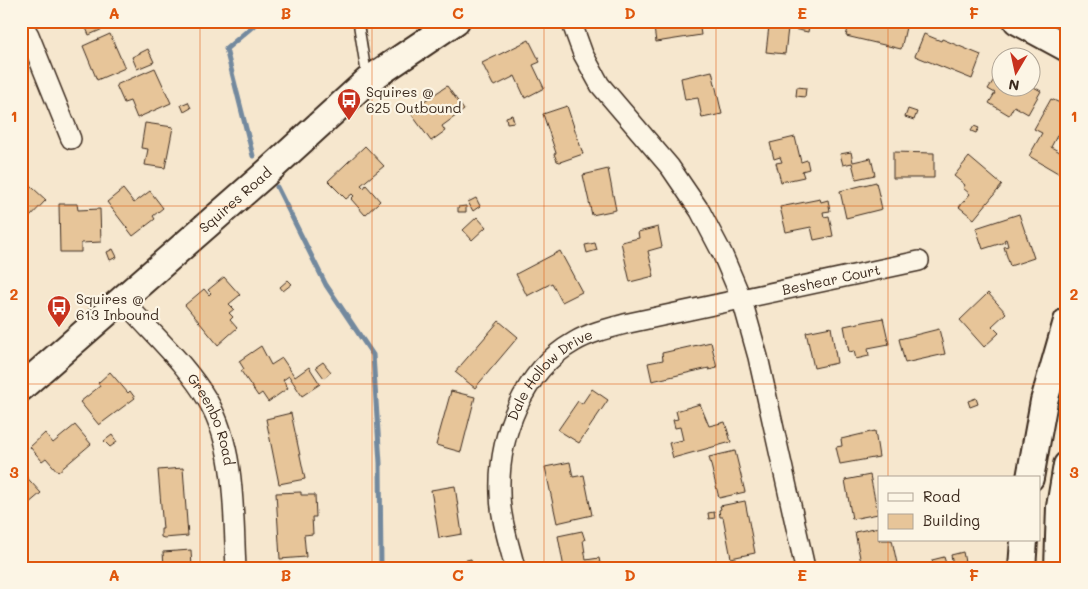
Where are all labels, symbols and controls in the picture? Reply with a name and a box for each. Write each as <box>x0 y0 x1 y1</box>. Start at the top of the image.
text: A <box>108 2 120 23</box>
text: B <box>281 2 291 23</box>
text: C <box>452 2 464 23</box>
text: D <box>624 2 636 23</box>
text: E <box>797 2 807 23</box>
text: F <box>969 2 979 23</box>
north arrow <box>990 48 1040 98</box>
text: N <box>1007 75 1021 96</box>
place label: Squires @ 625 Outbound <box>366 82 461 117</box>
bus stop icon: Squires @ 625 Outbound <box>336 87 362 121</box>
text: 1 <box>10 105 18 126</box>
text: 1 <box>1070 105 1078 126</box>
street label: Squires Road <box>195 163 276 237</box>
street label: Beshear Court <box>780 260 882 299</box>
text: 2 <box>10 283 19 304</box>
text: 2 <box>1070 283 1079 304</box>
place label: Squires @ 613 Inbound <box>76 289 159 324</box>
bus stop icon: Squires @ 613 Inbound <box>46 294 72 328</box>
street label: Dale Hollow Drive <box>503 324 595 423</box>
street label: Greenbo Road <box>183 369 239 467</box>
text: 3 <box>9 461 19 482</box>
text: 3 <box>1069 461 1079 482</box>
legend <box>878 476 1040 542</box>
text: Road <box>923 486 960 506</box>
text: Building <box>923 510 980 530</box>
text: A <box>108 564 120 585</box>
text: B <box>281 564 291 585</box>
text: C <box>452 564 464 585</box>
text: D <box>624 564 636 585</box>
text: E <box>797 564 807 585</box>
text: F <box>969 564 979 585</box>

